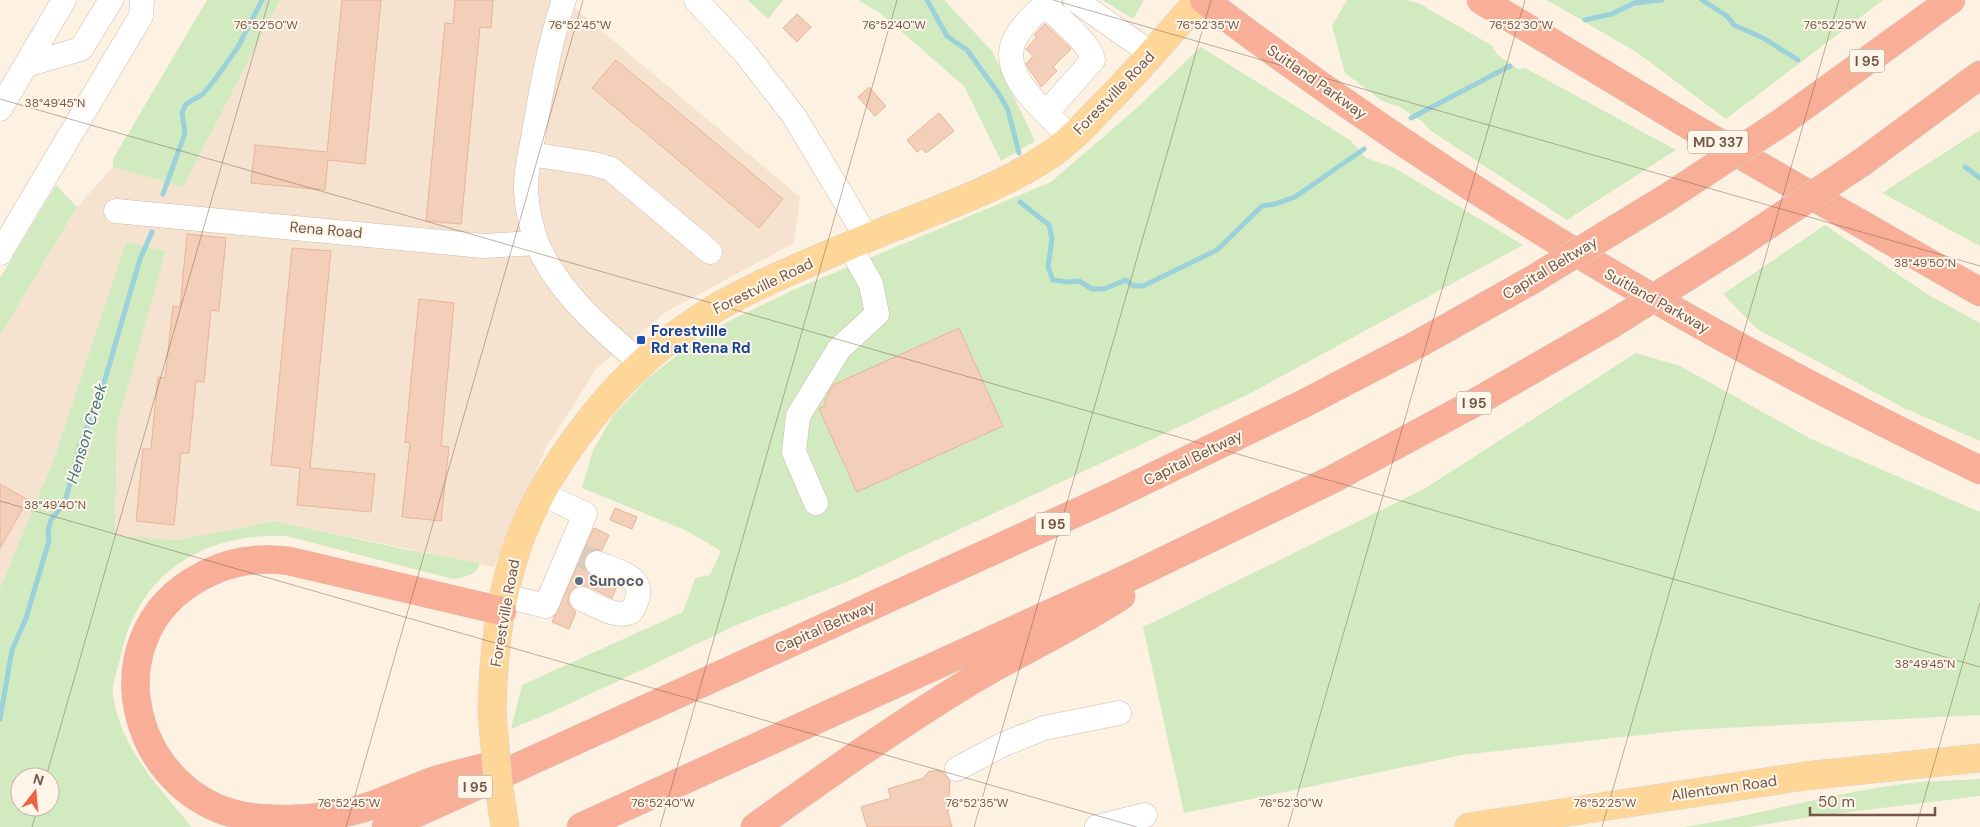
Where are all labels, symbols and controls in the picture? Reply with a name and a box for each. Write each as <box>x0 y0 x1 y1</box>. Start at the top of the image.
text: 76°52'50"W <box>234 17 298 33</box>
text: 76°52'45"W <box>549 17 612 33</box>
text: 76°52'40"W <box>862 17 926 33</box>
text: 76°52'35"W <box>1176 17 1240 33</box>
text: 76°52'30"W <box>1489 17 1553 33</box>
text: 76°52'25"W <box>1804 17 1867 33</box>
street label: Suitland Parkway <box>1263 40 1371 124</box>
street label: Forestville Road <box>1069 47 1159 139</box>
road number: I 95 <box>1850 49 1884 72</box>
text: 38°49'45"N <box>25 95 85 111</box>
road number: MD 337 <box>1688 130 1748 154</box>
street label: Rena Road <box>289 217 363 243</box>
street label: Capital Beltway <box>1499 231 1602 304</box>
street label: Forestville Road <box>710 253 816 319</box>
text: 38°49'50"N <box>1894 255 1956 271</box>
street label: Suitland Parkway <box>1601 264 1714 339</box>
place label: Forestville Rd at Rena Rd <box>651 321 751 358</box>
marker: Forestville Rd at Rena Rd <box>635 334 647 346</box>
water label: Henson Creek <box>61 380 112 486</box>
road number: I 95 <box>1456 392 1492 414</box>
street label: Capital Beltway <box>1140 425 1246 491</box>
text: 38°49'40"N <box>24 497 86 513</box>
road number: I 95 <box>1036 512 1070 536</box>
street label: Forestville Road <box>486 558 524 668</box>
place label: Sunoco <box>589 571 644 591</box>
marker: Sunoco <box>573 575 585 587</box>
street label: Capital Beltway <box>772 596 879 658</box>
text: 38°49'45"N <box>1895 656 1955 672</box>
north arrow <box>10 767 60 817</box>
text: N <box>31 769 46 790</box>
street label: Allentown Road <box>1670 771 1778 805</box>
road number: I 95 <box>458 776 492 799</box>
scale bar <box>1810 784 1935 816</box>
text: 50 m <box>1818 792 1855 812</box>
text: 76°52'45"W <box>318 795 381 811</box>
text: 76°52'40"W <box>631 795 695 811</box>
text: 76°52'35"W <box>945 795 1009 811</box>
text: 76°52'30"W <box>1259 795 1323 811</box>
text: 76°52'25"W <box>1574 795 1637 811</box>

